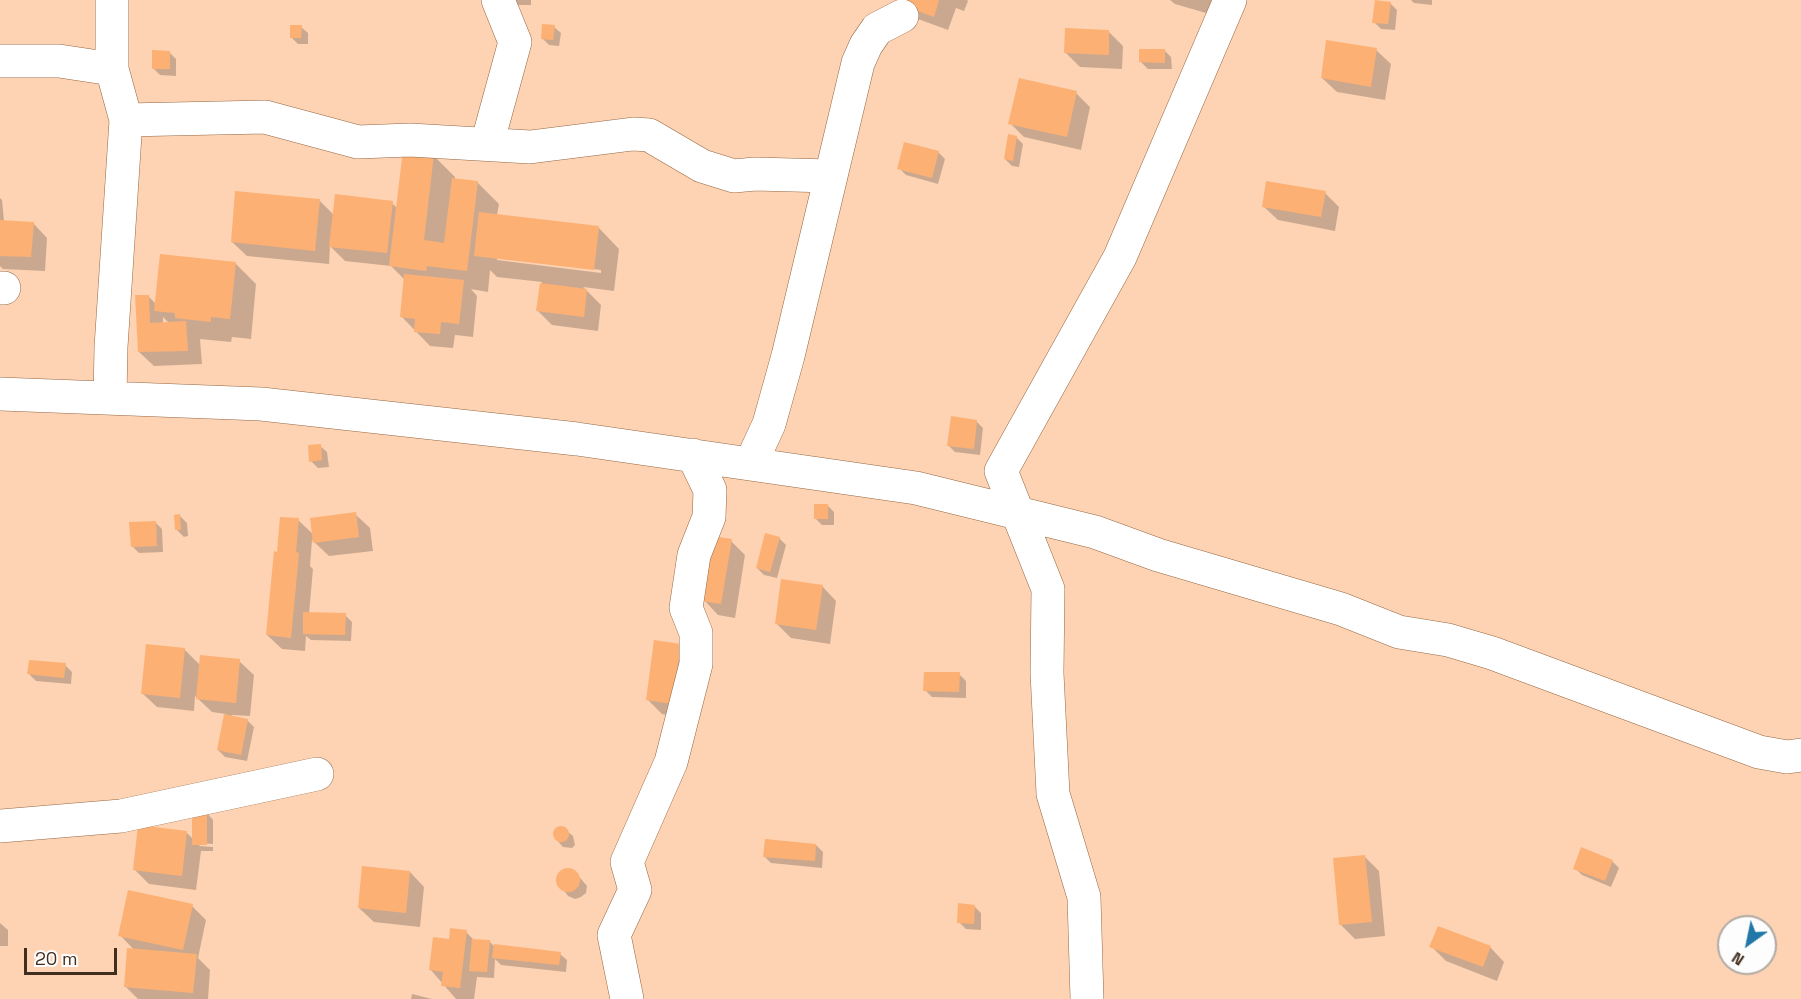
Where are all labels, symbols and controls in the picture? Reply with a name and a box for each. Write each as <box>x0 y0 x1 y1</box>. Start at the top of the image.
north arrow <box>1717 915 1777 975</box>
scale bar <box>27 936 120 974</box>
text: 20 m <box>35 947 78 970</box>
text: N <box>1728 947 1748 971</box>

